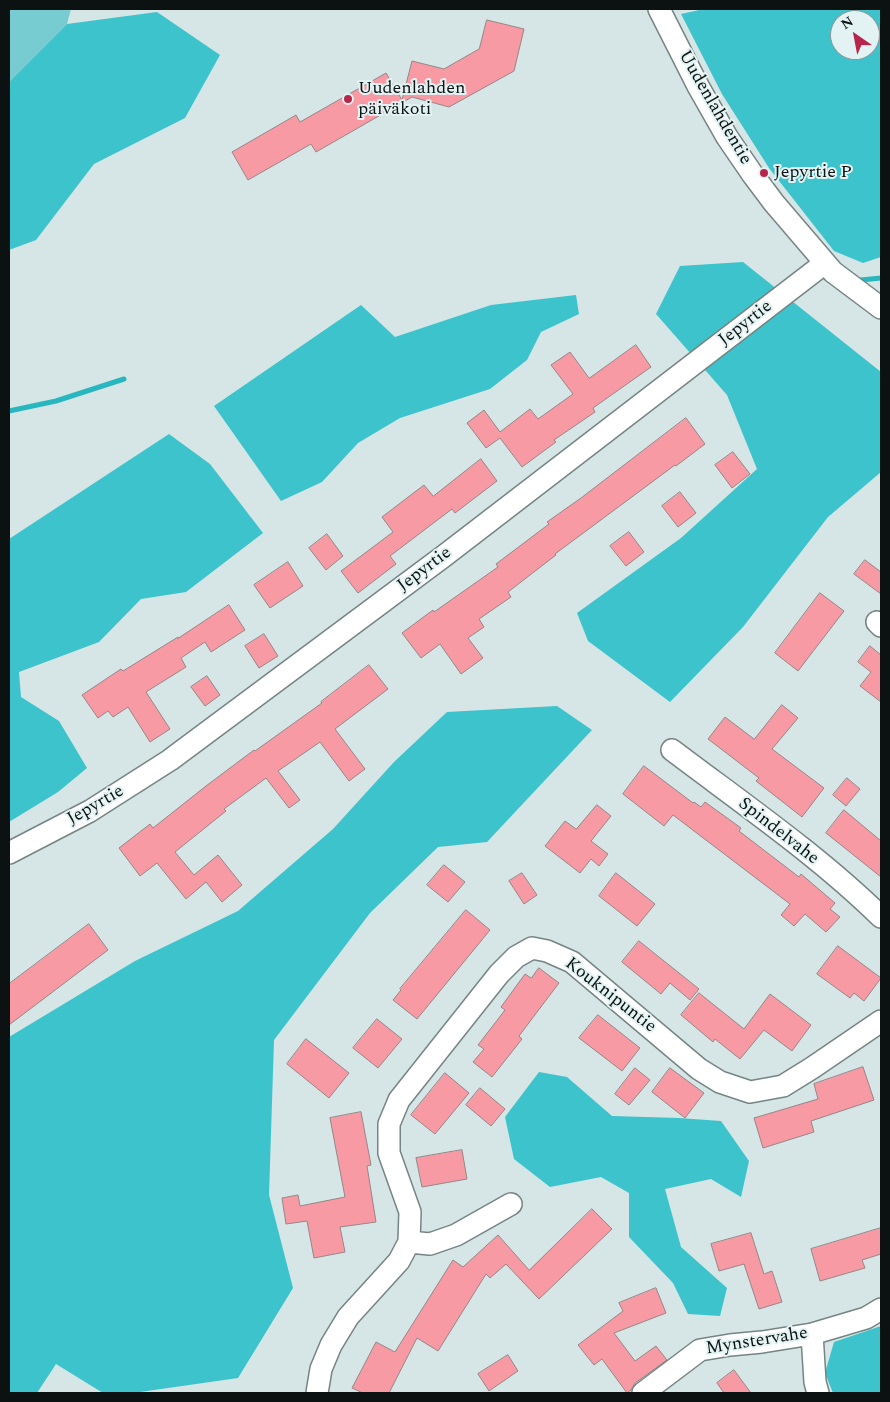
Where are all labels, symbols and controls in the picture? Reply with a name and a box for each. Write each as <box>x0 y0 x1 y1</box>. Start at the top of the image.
north arrow <box>830 10 880 60</box>
text: N <box>837 11 858 35</box>
street label: Uudenlahdentie <box>673 47 755 169</box>
place label: Uudenlahden päiväkoti <box>358 78 465 120</box>
marker: Uudenlahden päiväkoti <box>342 93 354 105</box>
place label: Jepyrtie P <box>774 162 852 184</box>
marker: Jepyrtie P <box>758 167 770 179</box>
street label: Jepyrtie <box>715 296 777 352</box>
street label: Jepyrtie <box>394 543 456 597</box>
street label: Jepyrtie <box>64 781 128 831</box>
street label: Spindelvahe <box>733 794 823 870</box>
street label: Kouknipuntie <box>560 954 660 1038</box>
street label: Mynstervahe <box>705 1323 809 1361</box>

